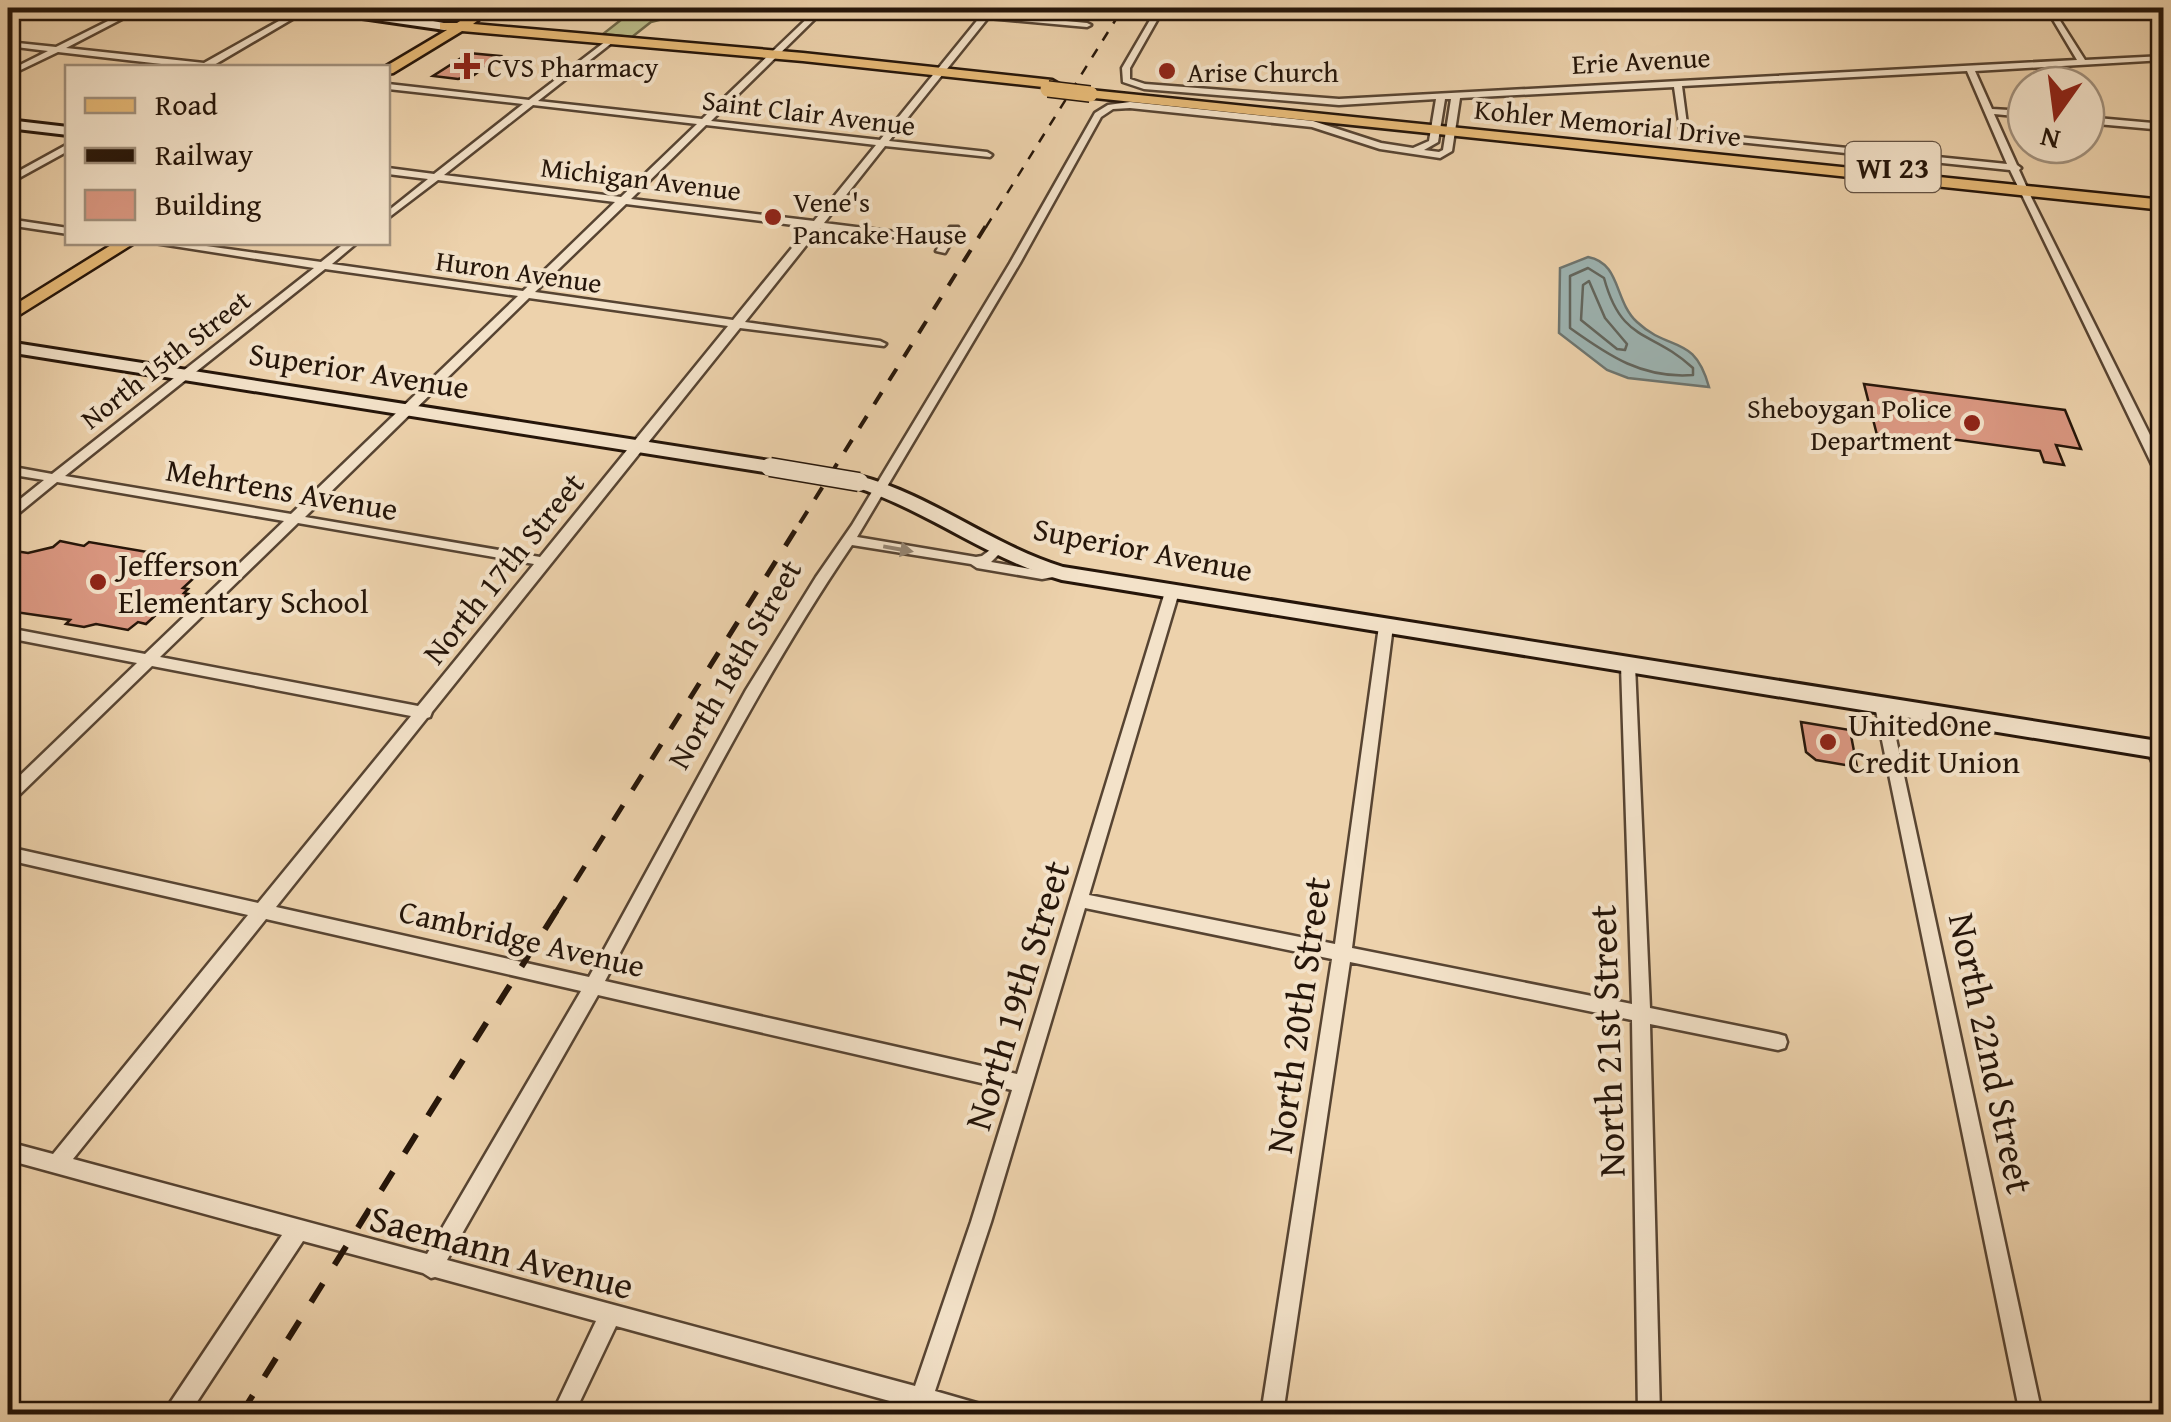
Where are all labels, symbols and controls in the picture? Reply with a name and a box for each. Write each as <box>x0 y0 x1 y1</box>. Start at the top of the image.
street label: Erie Avenue <box>1571 36 1711 84</box>
place label: CVS Pharmacy <box>487 46 658 87</box>
place label: Arise Church <box>1187 51 1339 92</box>
marker: CVS Pharmacy <box>456 55 478 77</box>
marker: Arise Church <box>1156 60 1178 82</box>
legend <box>65 65 390 245</box>
north arrow <box>2006 65 2106 165</box>
street label: Saint Clair Avenue <box>700 79 918 145</box>
text: Road <box>155 82 218 126</box>
street label: Kohler Memorial Drive <box>1473 88 1743 156</box>
text: N <box>2036 118 2064 162</box>
text: Railway <box>155 132 253 176</box>
road number: WI 23 <box>1846 142 1940 192</box>
street label: Michigan Avenue <box>539 145 743 211</box>
place label: Vene's Pancake Hause <box>793 181 967 254</box>
text: Building <box>155 182 261 226</box>
marker: Vene's Pancake Hause <box>762 206 784 228</box>
street label: Huron Avenue <box>433 239 605 303</box>
street label: North 15th Street <box>71 280 259 438</box>
street label: Superior Avenue <box>246 329 472 411</box>
place label: Sheboygan Police Department <box>1747 387 1952 460</box>
marker: Sheboygan Police Department <box>1961 412 1983 434</box>
street label: Mehrtens Avenue <box>162 445 402 533</box>
street label: North 17th Street <box>411 462 595 674</box>
street label: Superior Avenue <box>1029 505 1257 593</box>
place label: Jefferson Elementary School <box>114 541 369 625</box>
one-way arrow <box>882 542 914 557</box>
street label: North 18th Street <box>655 551 813 777</box>
marker: Jefferson Elementary School <box>87 571 109 593</box>
place label: UnitedOne Credit Union <box>1848 701 2020 785</box>
marker: UnitedOne Credit Union <box>1817 731 1839 753</box>
street label: North 19th Street <box>948 853 1084 1137</box>
street label: North 20th Street <box>1250 873 1344 1157</box>
street label: Cambridge Avenue <box>395 887 649 989</box>
street label: North 21st Street <box>1573 904 1639 1178</box>
street label: North 22nd Street <box>1935 907 2049 1199</box>
street label: Saemann Avenue <box>364 1189 640 1313</box>

